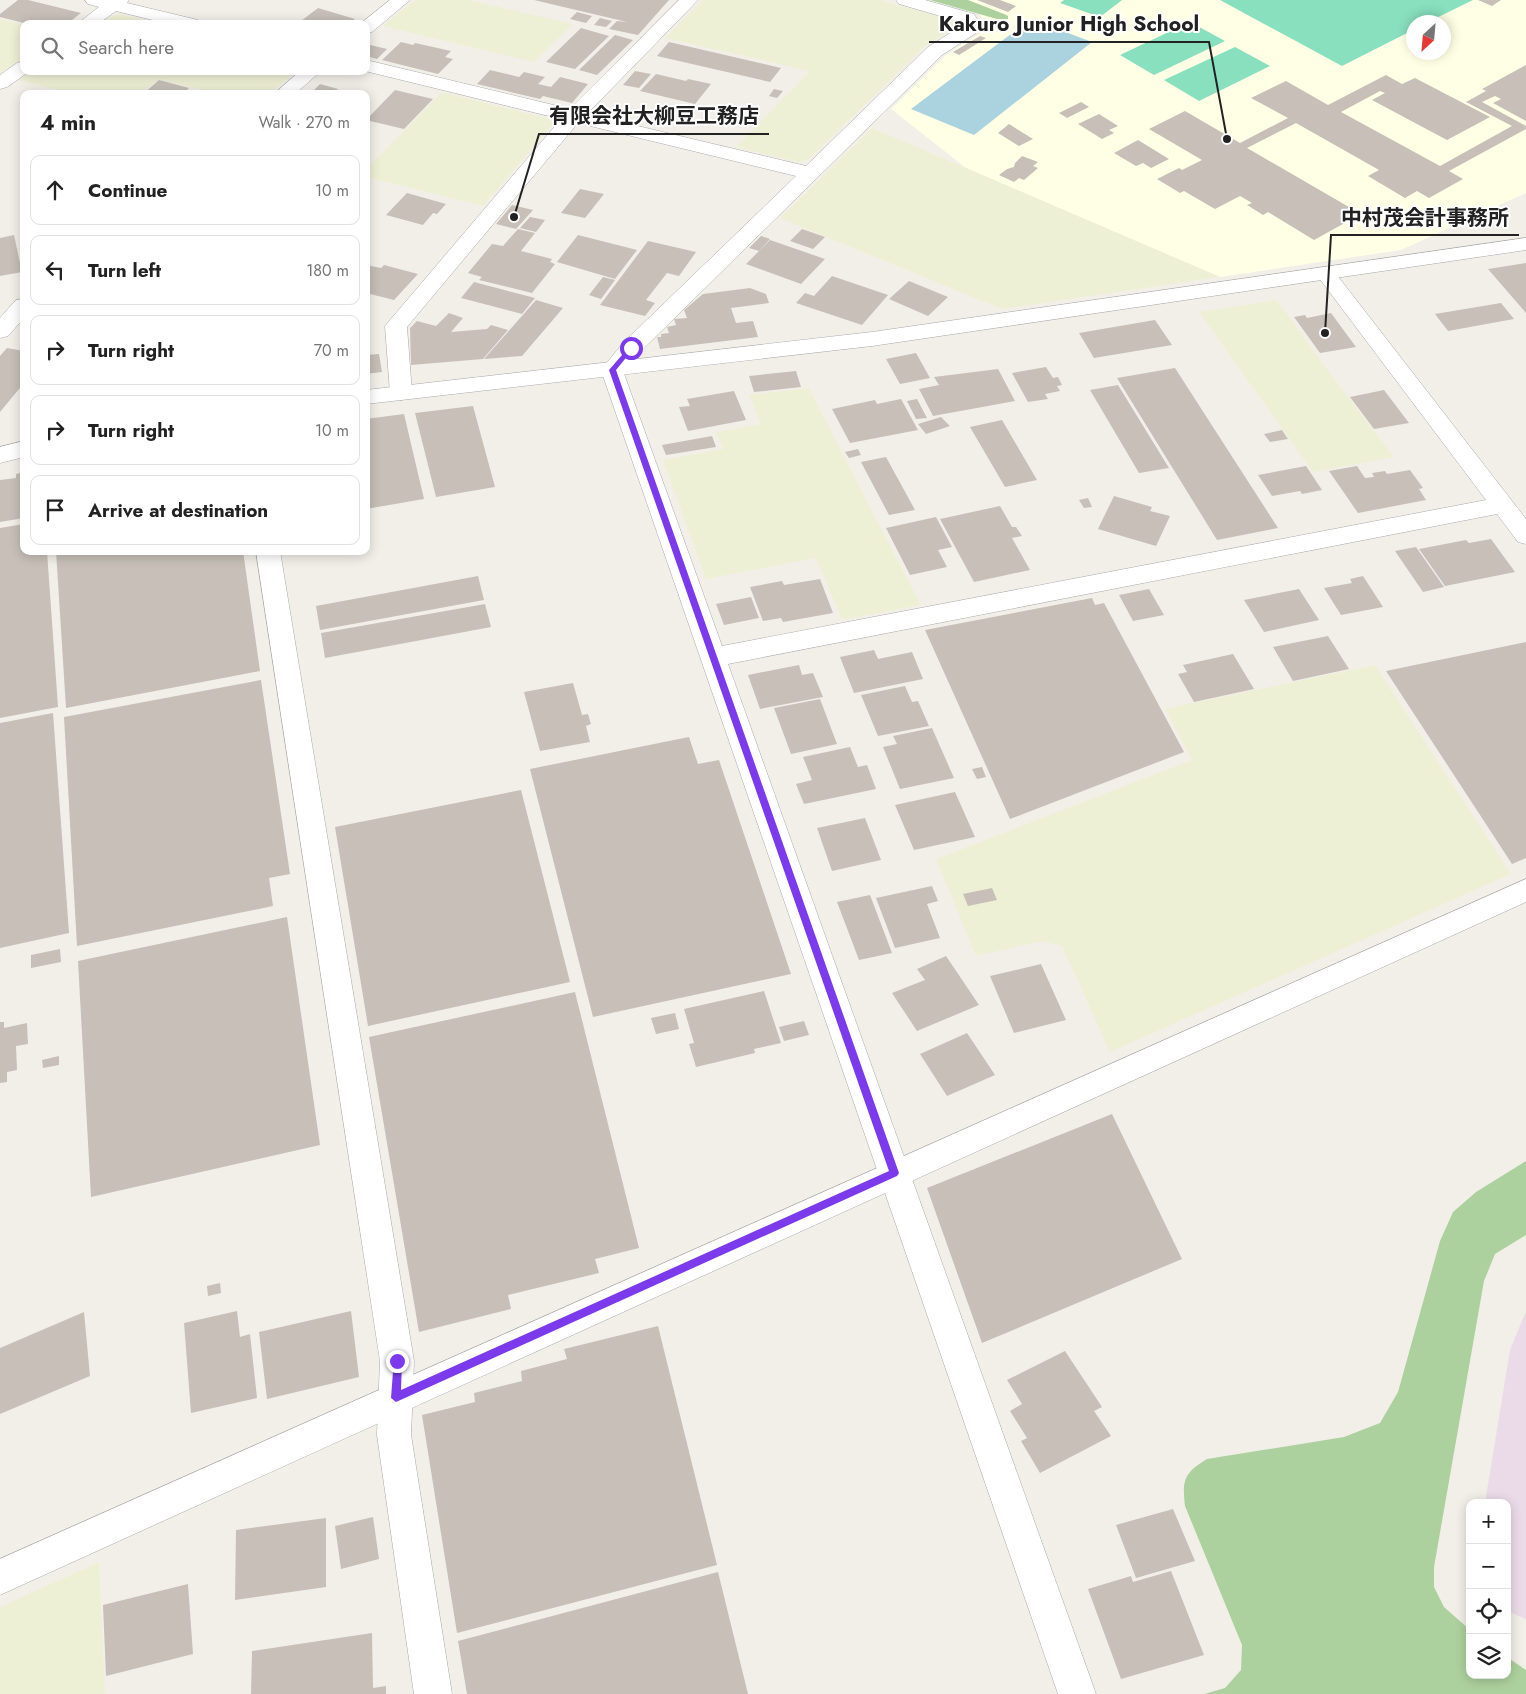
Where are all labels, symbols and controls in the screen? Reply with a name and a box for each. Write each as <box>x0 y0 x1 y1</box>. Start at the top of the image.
callout: Kakuro Junior High School <box>929 6 1209 42</box>
text: Kakuro Junior High School <box>939 9 1199 39</box>
north arrow <box>1406 15 1451 60</box>
search box <box>20 20 370 75</box>
icon: search <box>38 34 66 62</box>
text: Search here <box>78 34 174 61</box>
callout: 有限会社大柳豆工務店 <box>539 98 769 134</box>
text: 有限会社大柳豆工務店 <box>549 101 759 131</box>
text: 4 min <box>40 108 96 138</box>
text: Walk · 270 m <box>259 111 350 134</box>
icon: ahead <box>41 176 69 204</box>
text: Continue <box>88 177 167 204</box>
text: 10 m <box>315 179 349 202</box>
callout: 中村茂会計事務所 <box>1331 199 1519 235</box>
text: 中村茂会計事務所 <box>1341 203 1509 233</box>
icon: left <box>41 256 69 284</box>
text: Turn left <box>88 257 161 284</box>
text: 180 m <box>306 259 349 282</box>
icon: right <box>41 336 69 364</box>
text: Turn right <box>88 337 174 364</box>
route start <box>620 337 643 360</box>
text: 70 m <box>314 339 349 362</box>
icon: right <box>41 416 69 444</box>
text: Turn right <box>88 417 174 444</box>
text: 10 m <box>315 419 349 442</box>
icon: arrive <box>41 496 69 524</box>
text: Arrive at destination <box>88 497 268 524</box>
route end <box>386 1350 409 1373</box>
map controls <box>1466 1499 1511 1679</box>
button: + <box>1466 1499 1511 1544</box>
button: − <box>1466 1544 1511 1589</box>
button: locate <box>1466 1589 1511 1634</box>
button: layers <box>1466 1634 1511 1679</box>

